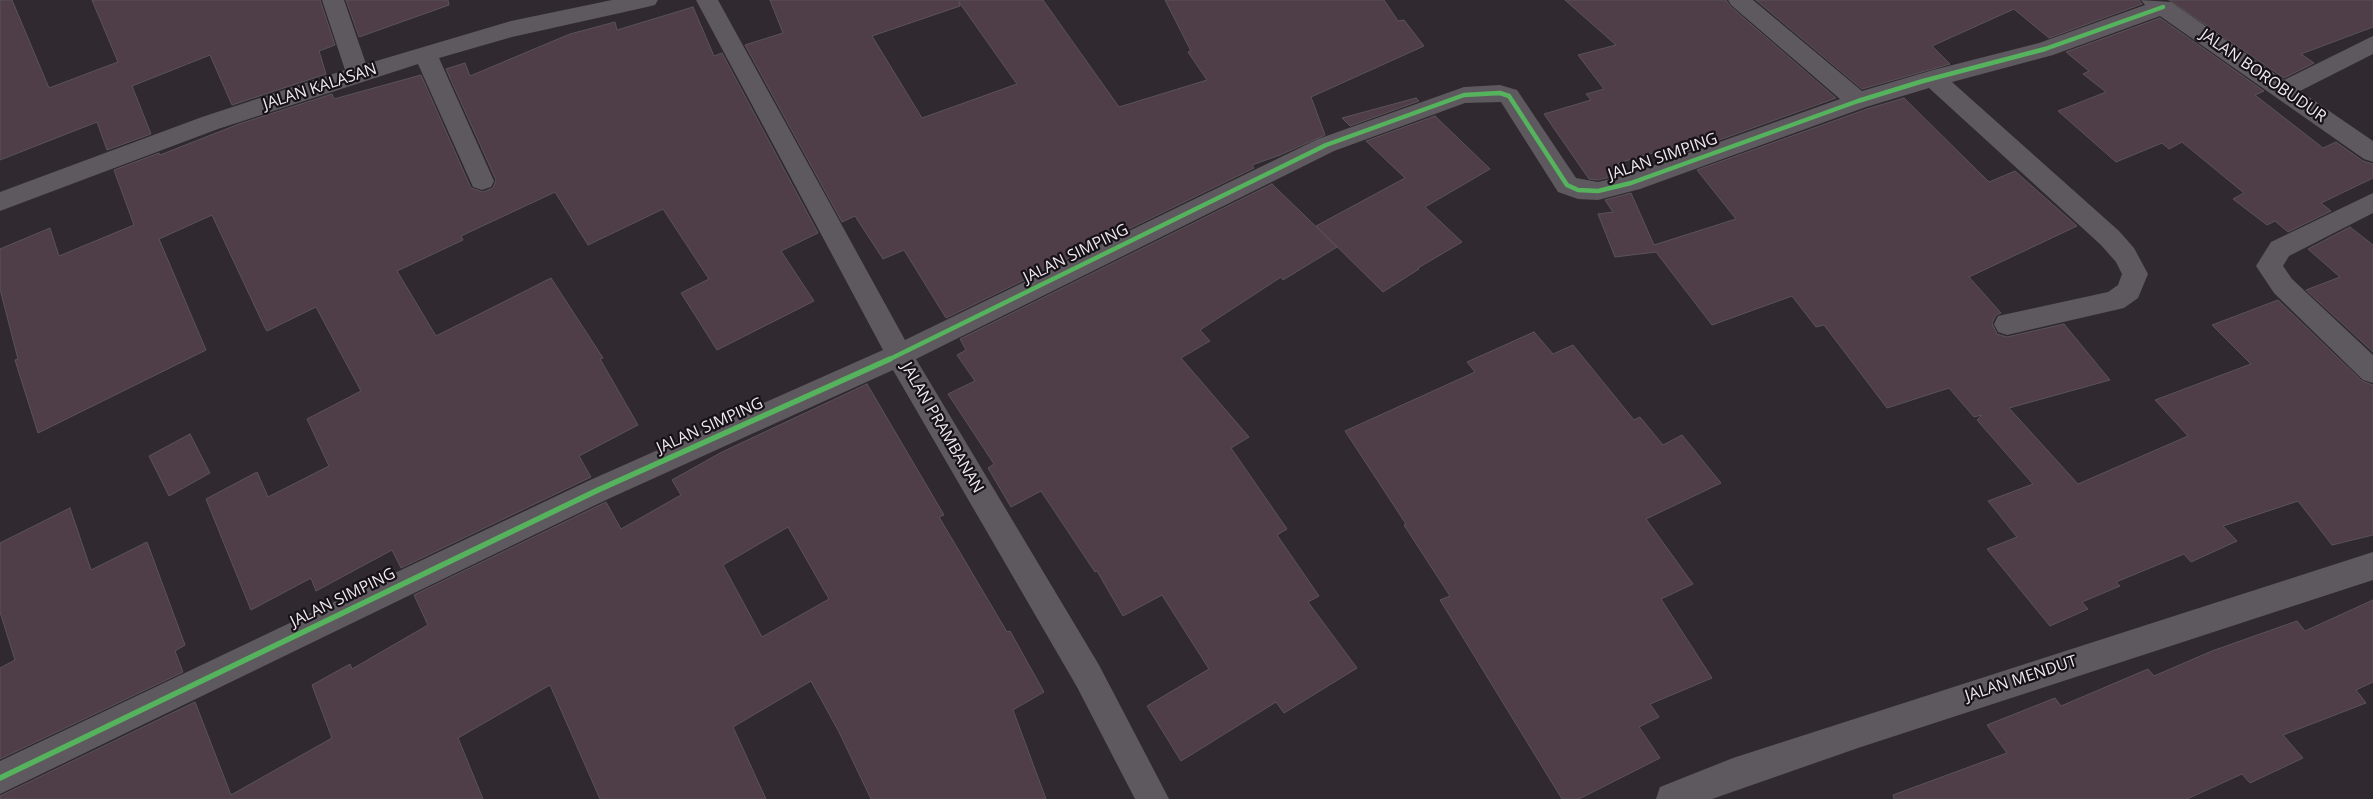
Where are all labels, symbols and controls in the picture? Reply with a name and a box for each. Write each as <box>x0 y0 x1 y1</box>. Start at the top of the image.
street label: JALAN BOROBUDUR <box>2196 25 2330 127</box>
street label: JALAN KALASAN <box>261 60 379 114</box>
street label: JALAN SIMPING <box>1606 129 1720 185</box>
street label: JALAN SIMPING <box>1020 220 1132 288</box>
street label: JALAN PRAMBANAN <box>897 359 987 497</box>
street label: JALAN SIMPING <box>654 394 766 458</box>
street label: JALAN SIMPING <box>287 564 399 632</box>
street label: JALAN MENDUT <box>1963 652 2079 706</box>

